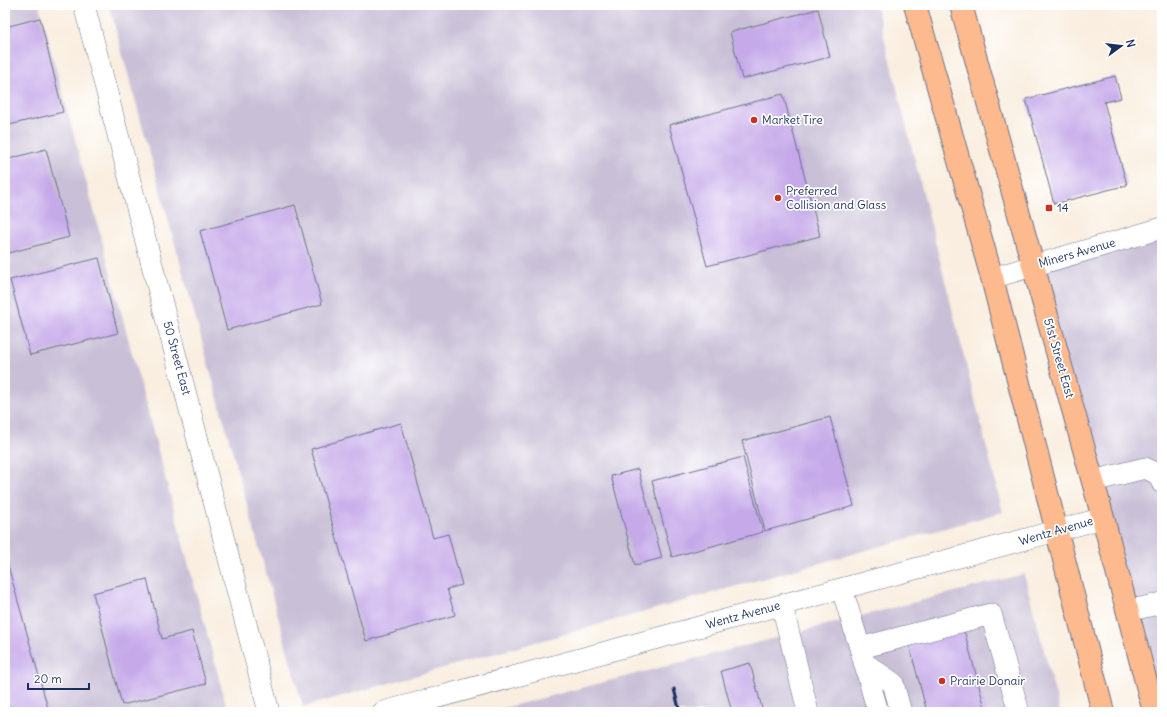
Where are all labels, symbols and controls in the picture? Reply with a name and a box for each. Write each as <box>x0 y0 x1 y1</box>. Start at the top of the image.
north arrow <box>1101 26 1141 66</box>
text: N <box>1123 38 1138 49</box>
place label: Market Tire <box>762 112 823 127</box>
marker: Market Tire <box>749 115 759 125</box>
place label: Preferred Collision and Glass <box>786 183 886 212</box>
marker: Preferred Collision and Glass <box>773 193 783 203</box>
place label: 14 <box>1057 200 1069 215</box>
marker: 14 <box>1044 203 1054 213</box>
street label: Miners Avenue <box>1037 234 1117 271</box>
street label: 51st Street East <box>1041 316 1078 399</box>
street label: 50 Street East <box>160 319 195 396</box>
street label: Wentz Avenue <box>1017 513 1095 548</box>
street label: Wentz Avenue <box>704 597 782 632</box>
scale bar <box>28 665 89 691</box>
text: 20 m <box>34 671 62 686</box>
place label: Prairie Donair <box>950 673 1025 688</box>
marker: Prairie Donair <box>937 676 947 686</box>

